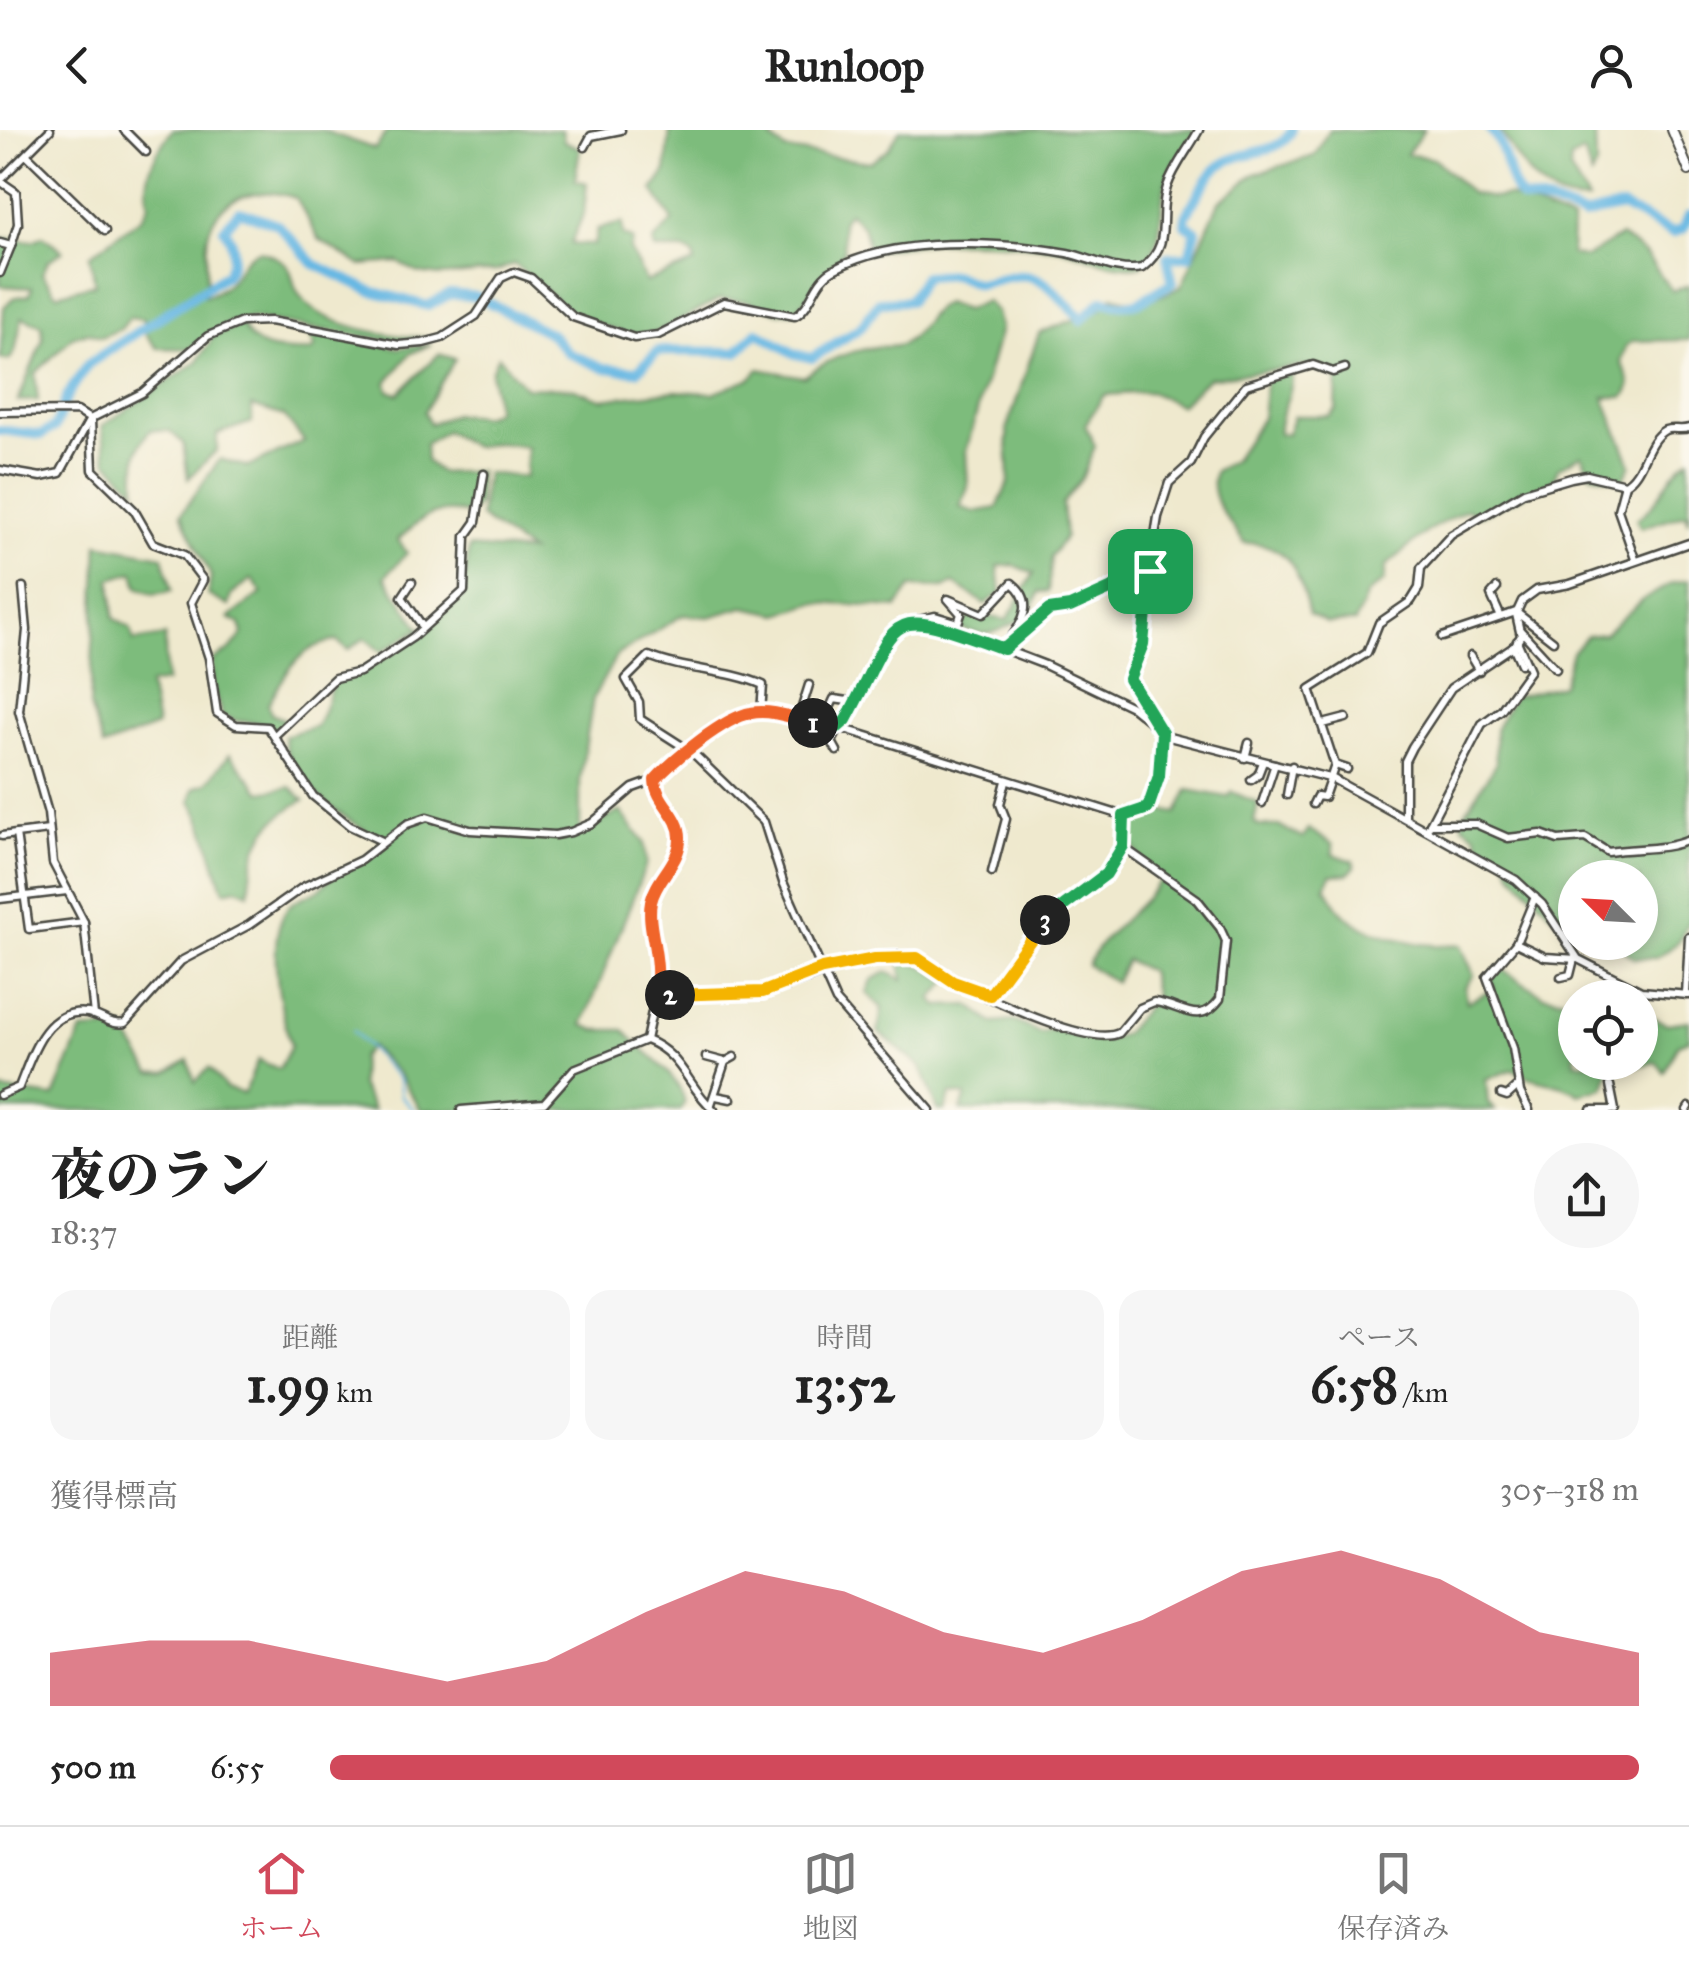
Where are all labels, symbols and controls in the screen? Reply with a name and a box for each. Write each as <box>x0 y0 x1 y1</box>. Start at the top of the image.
icon: back <box>50 38 105 93</box>
text: Runloop <box>764 38 925 93</box>
icon: person <box>1584 38 1639 93</box>
pin <box>1108 529 1193 614</box>
icon: arrive <box>1123 544 1178 599</box>
pin: 1 <box>788 698 838 748</box>
text: 1 <box>807 705 819 740</box>
north arrow <box>1558 860 1658 960</box>
map controls <box>1558 860 1658 1080</box>
pin: 3 <box>1020 895 1070 945</box>
text: 3 <box>1039 902 1051 937</box>
pin: 2 <box>645 970 695 1020</box>
text: 2 <box>663 977 677 1012</box>
button: locate <box>1558 980 1658 1080</box>
text: 夜のラン <box>50 1142 270 1209</box>
button: share <box>1534 1143 1639 1248</box>
text: 18:37 <box>50 1213 118 1252</box>
text: 距離 <box>282 1320 338 1355</box>
text: 時間 <box>816 1320 873 1355</box>
text: ペース <box>1338 1320 1420 1355</box>
text: 1.99 <box>247 1355 330 1416</box>
text: 13:52 <box>794 1355 895 1416</box>
text: 6:58 <box>1310 1355 1398 1416</box>
text: km <box>330 1375 373 1410</box>
text: /km <box>1398 1375 1448 1410</box>
text: 305–318 m <box>1500 1470 1639 1509</box>
text: 獲得標高 <box>50 1477 178 1516</box>
text: 500 m <box>50 1748 136 1787</box>
text: 6:55 <box>210 1748 264 1787</box>
tab: ホーム <box>239 1846 324 1946</box>
tab: 地図 <box>802 1846 859 1946</box>
tab: 保存済み <box>1337 1846 1450 1946</box>

